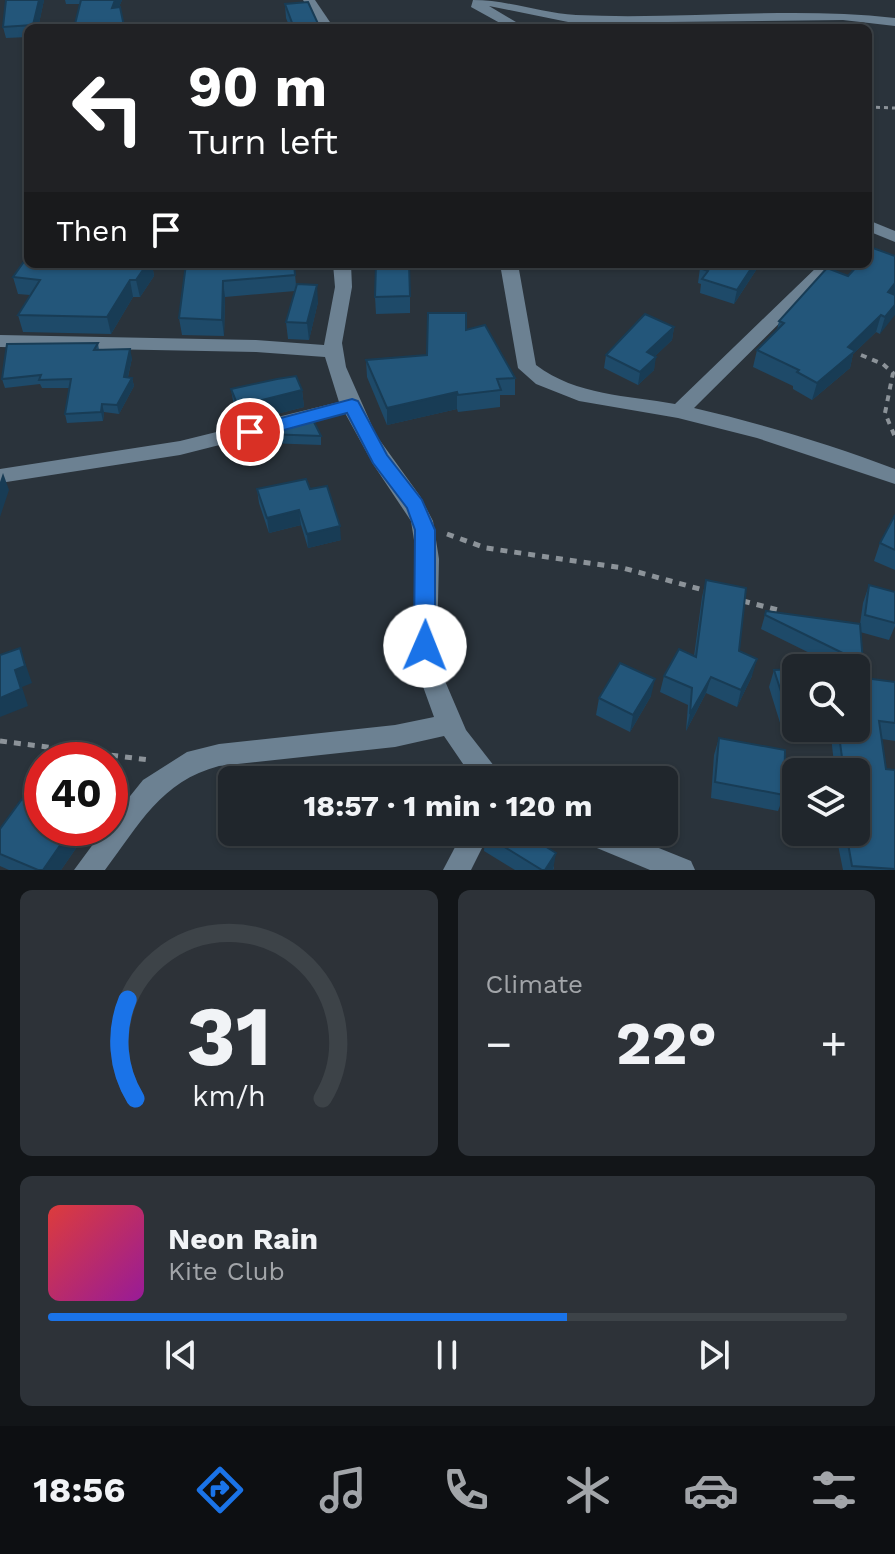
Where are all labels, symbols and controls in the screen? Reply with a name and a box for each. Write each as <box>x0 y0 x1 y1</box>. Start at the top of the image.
text: 90 m <box>188 54 327 120</box>
icon: left <box>56 56 160 160</box>
text: Turn left <box>188 121 338 163</box>
icon: arrive <box>144 208 188 252</box>
text: Then <box>56 213 128 248</box>
pin <box>216 398 284 466</box>
icon: arrive <box>228 410 272 454</box>
position arrow <box>383 604 467 688</box>
map controls <box>782 654 870 846</box>
button: search <box>782 654 870 742</box>
speed limit sign: 40 <box>24 742 128 846</box>
button: layers <box>782 758 870 846</box>
text: 18:57 · 1 min · 120 m <box>303 788 593 823</box>
text: Climate <box>486 969 583 999</box>
text: 31 <box>186 988 271 1085</box>
text: 22° <box>616 1008 717 1079</box>
text: − <box>486 1018 512 1070</box>
text: + <box>820 1018 847 1070</box>
text: km/h <box>192 1079 266 1113</box>
text: Neon Rain <box>168 1221 318 1256</box>
text: Kite Club <box>168 1256 285 1286</box>
icon: previous <box>159 1333 203 1377</box>
icon: pause <box>425 1333 469 1377</box>
icon: next <box>692 1333 736 1377</box>
icon: directions <box>192 1462 248 1518</box>
icon: music <box>315 1462 371 1518</box>
icon: phone <box>438 1462 494 1518</box>
icon: climate <box>560 1462 616 1518</box>
icon: car <box>683 1462 739 1518</box>
icon: filters <box>806 1462 862 1518</box>
text: 18:56 <box>33 1469 125 1511</box>

